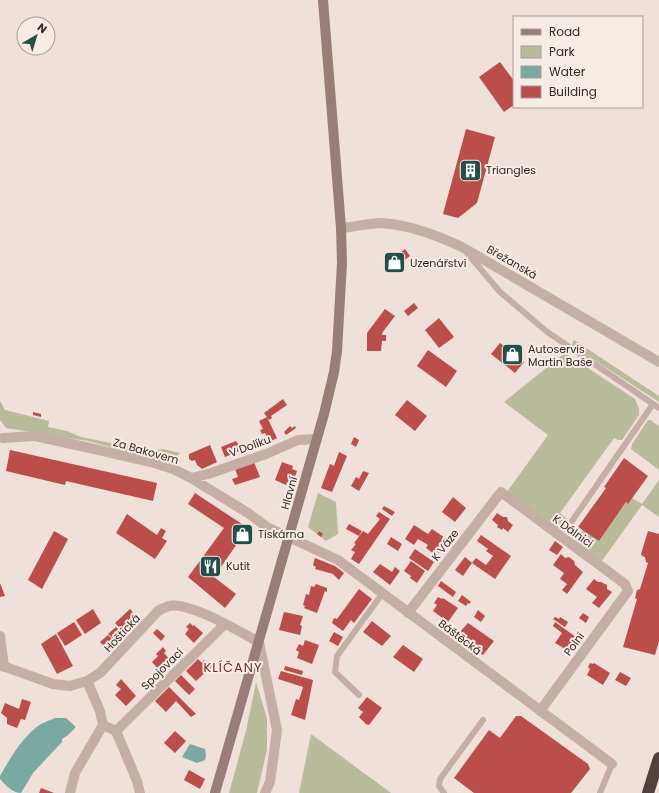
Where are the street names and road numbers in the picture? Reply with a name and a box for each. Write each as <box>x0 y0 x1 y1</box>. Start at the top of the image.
street label: Břežanská <box>484 241 540 283</box>
street label: V Dolíku <box>227 431 273 461</box>
street label: Za Bakovem <box>111 434 181 468</box>
street label: Hlavní <box>277 474 301 511</box>
street label: K Dálnici <box>549 511 597 551</box>
street label: K Váze <box>428 526 463 564</box>
street label: Hoštická <box>100 610 144 656</box>
street label: Báštěcká <box>435 615 485 659</box>
street label: Polní <box>560 629 588 659</box>
street label: Spojovací <box>137 644 187 694</box>

